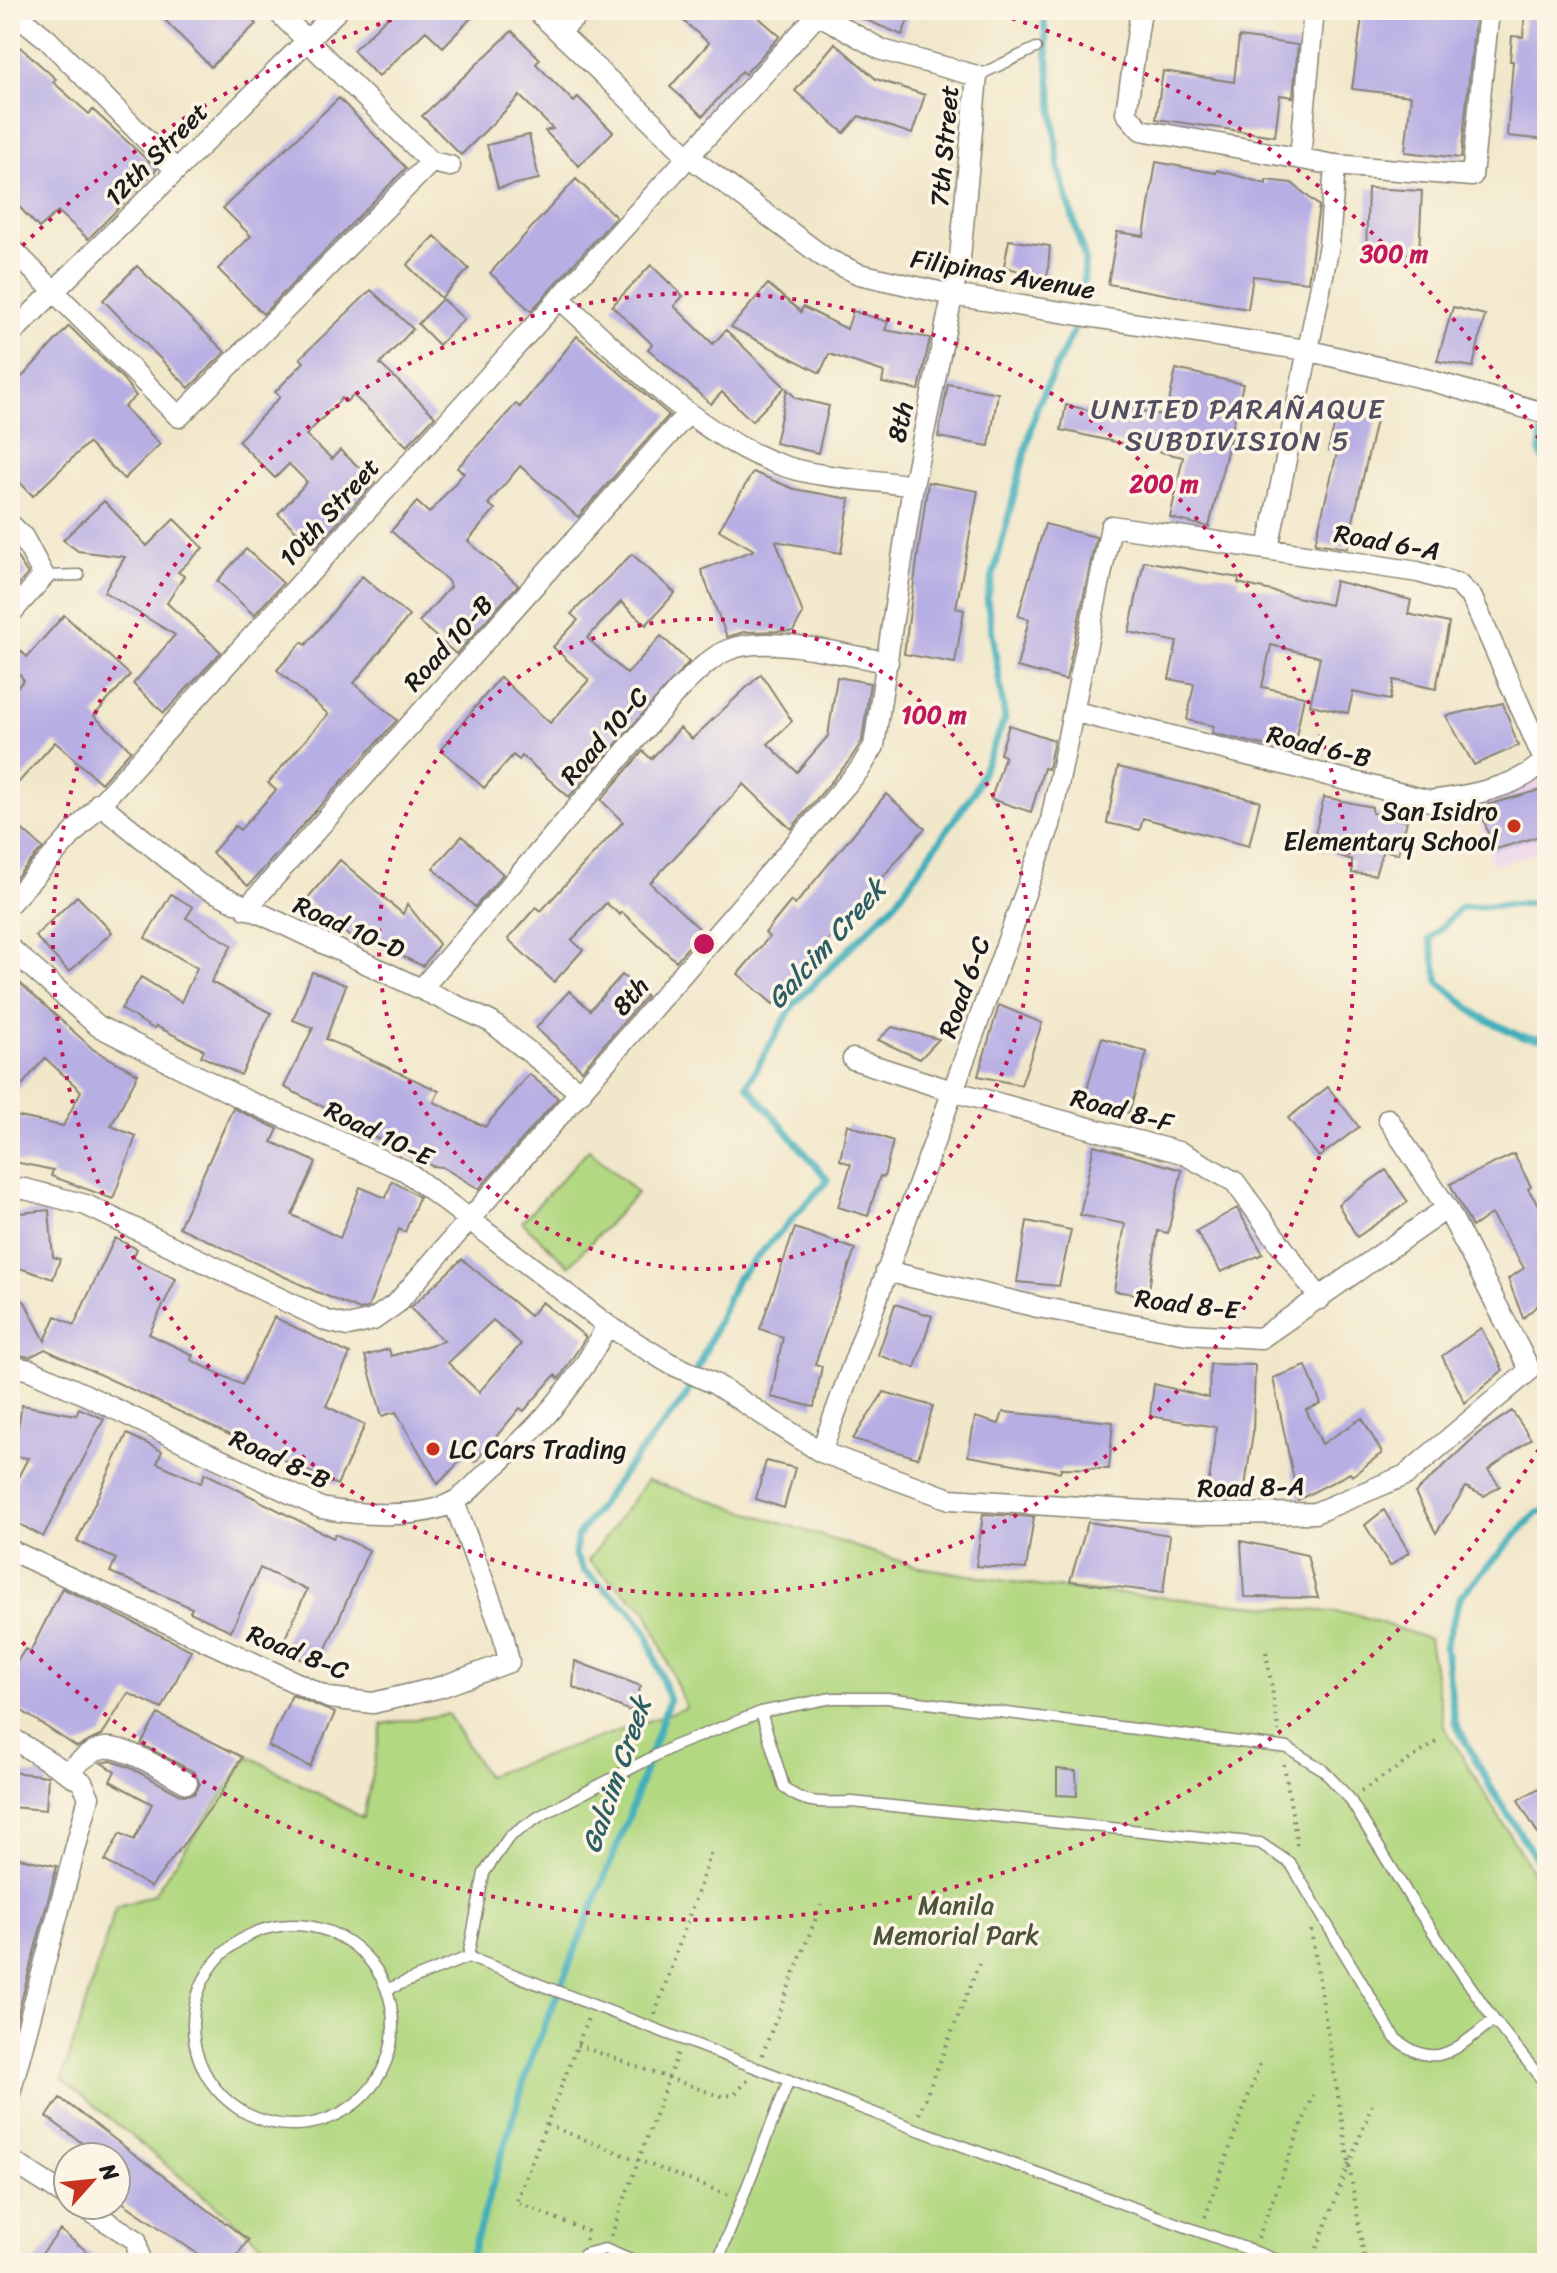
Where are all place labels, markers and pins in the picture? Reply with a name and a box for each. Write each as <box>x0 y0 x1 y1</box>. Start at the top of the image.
place label: San Isidro Elementary School <box>1283 788 1499 864</box>
marker: San Isidro Elementary School <box>1505 817 1523 835</box>
centre of rings <box>690 930 718 958</box>
place label: LC Cars Trading <box>449 1426 627 1472</box>
marker: LC Cars Trading <box>424 1440 442 1458</box>

